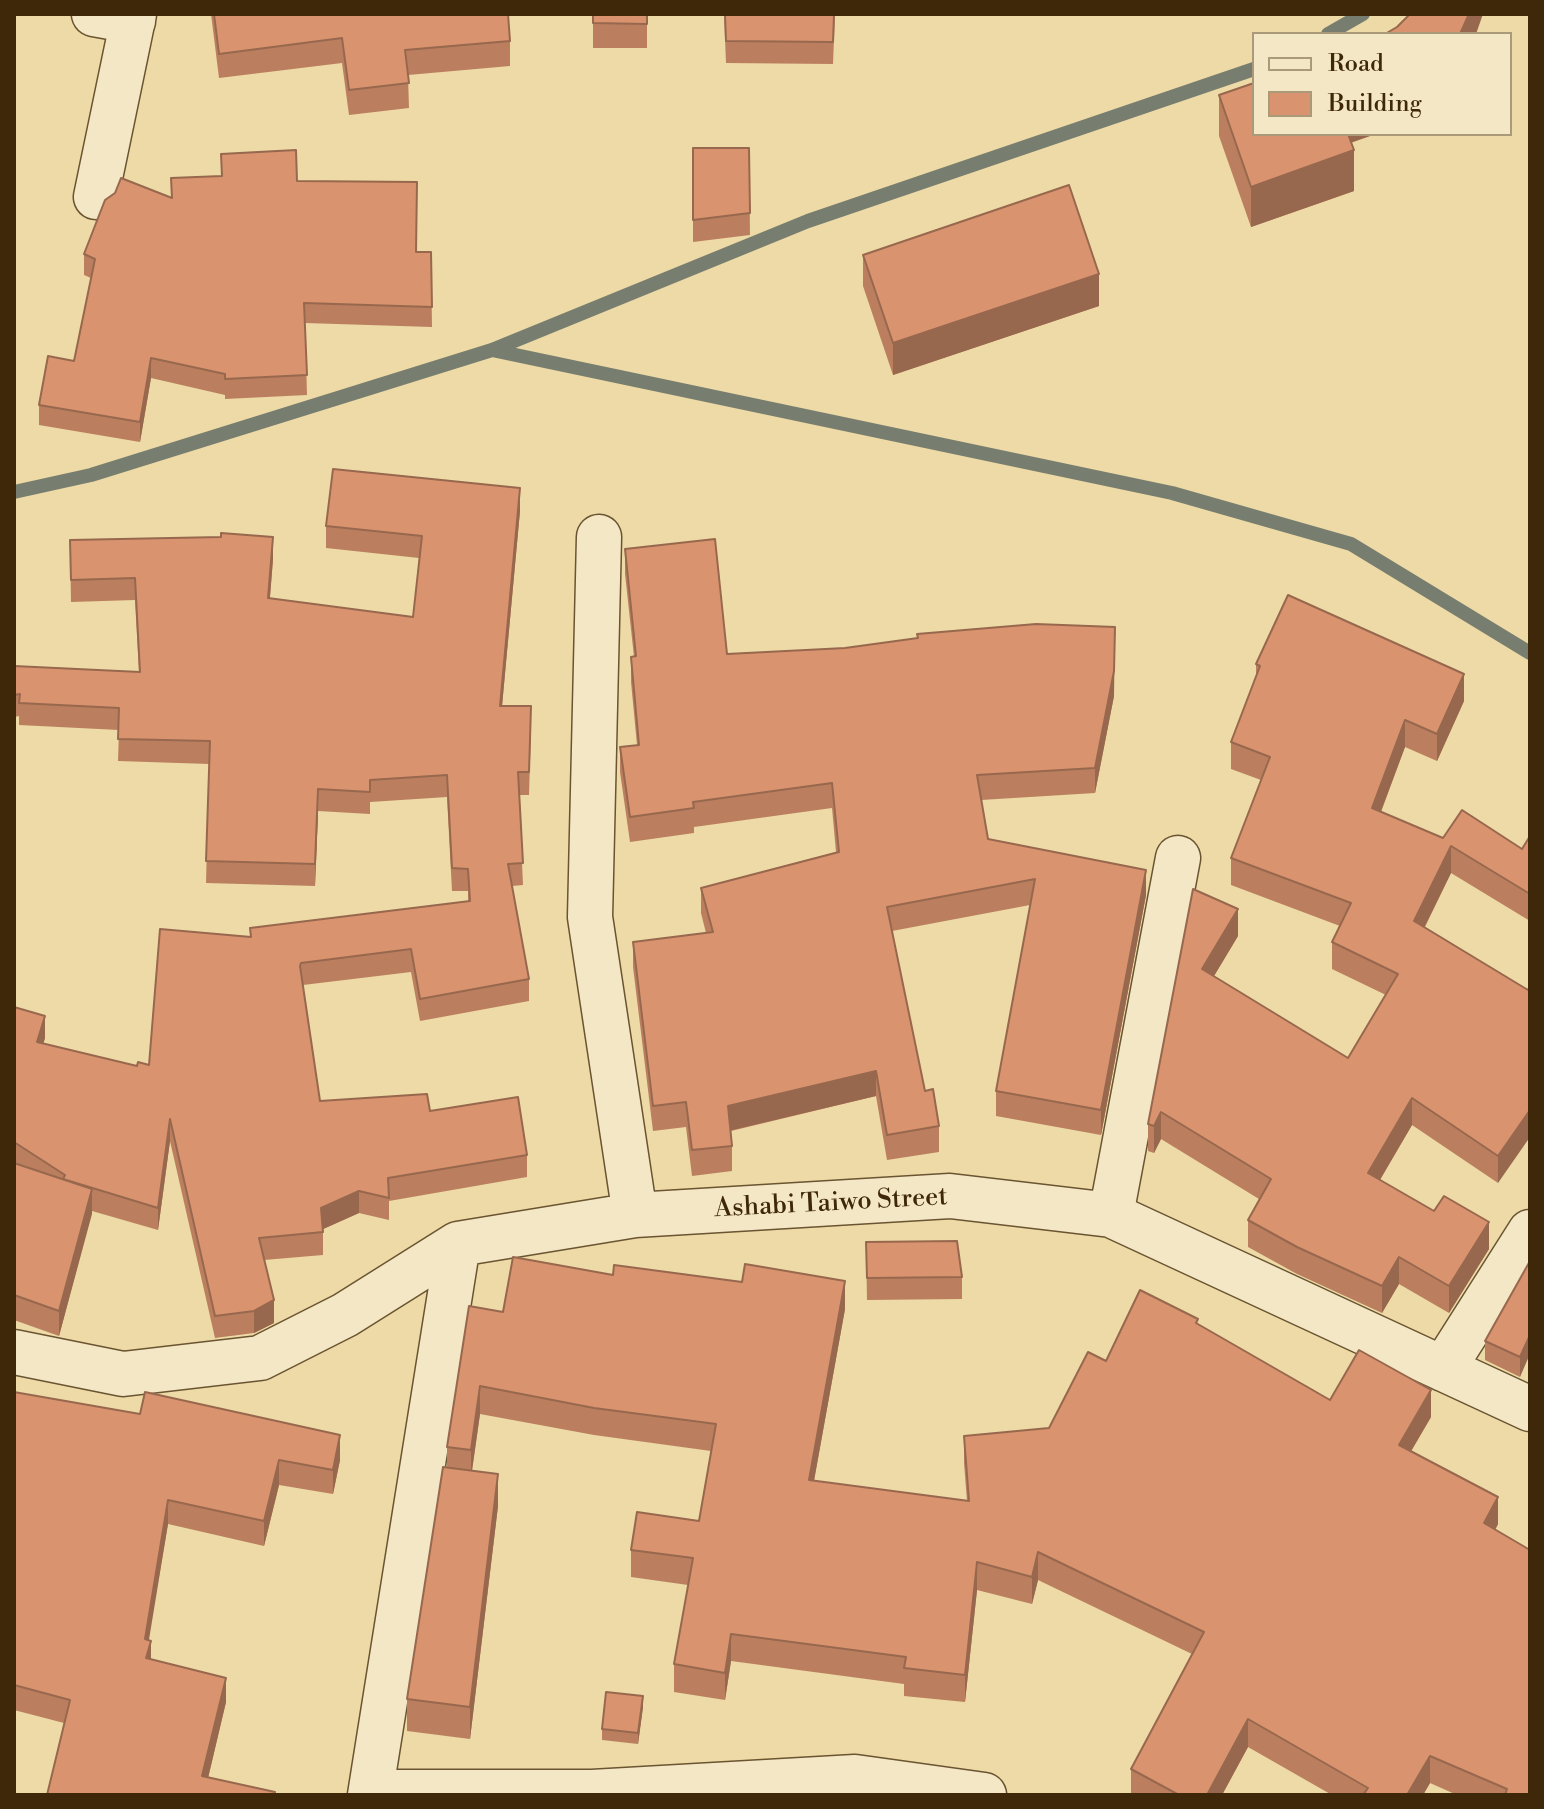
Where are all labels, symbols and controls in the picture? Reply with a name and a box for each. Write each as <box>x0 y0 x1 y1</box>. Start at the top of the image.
legend <box>1252 32 1512 136</box>
text: Road <box>1328 49 1384 79</box>
text: Building <box>1328 89 1422 119</box>
street label: Ashabi Taiwo Street <box>714 1182 948 1226</box>

